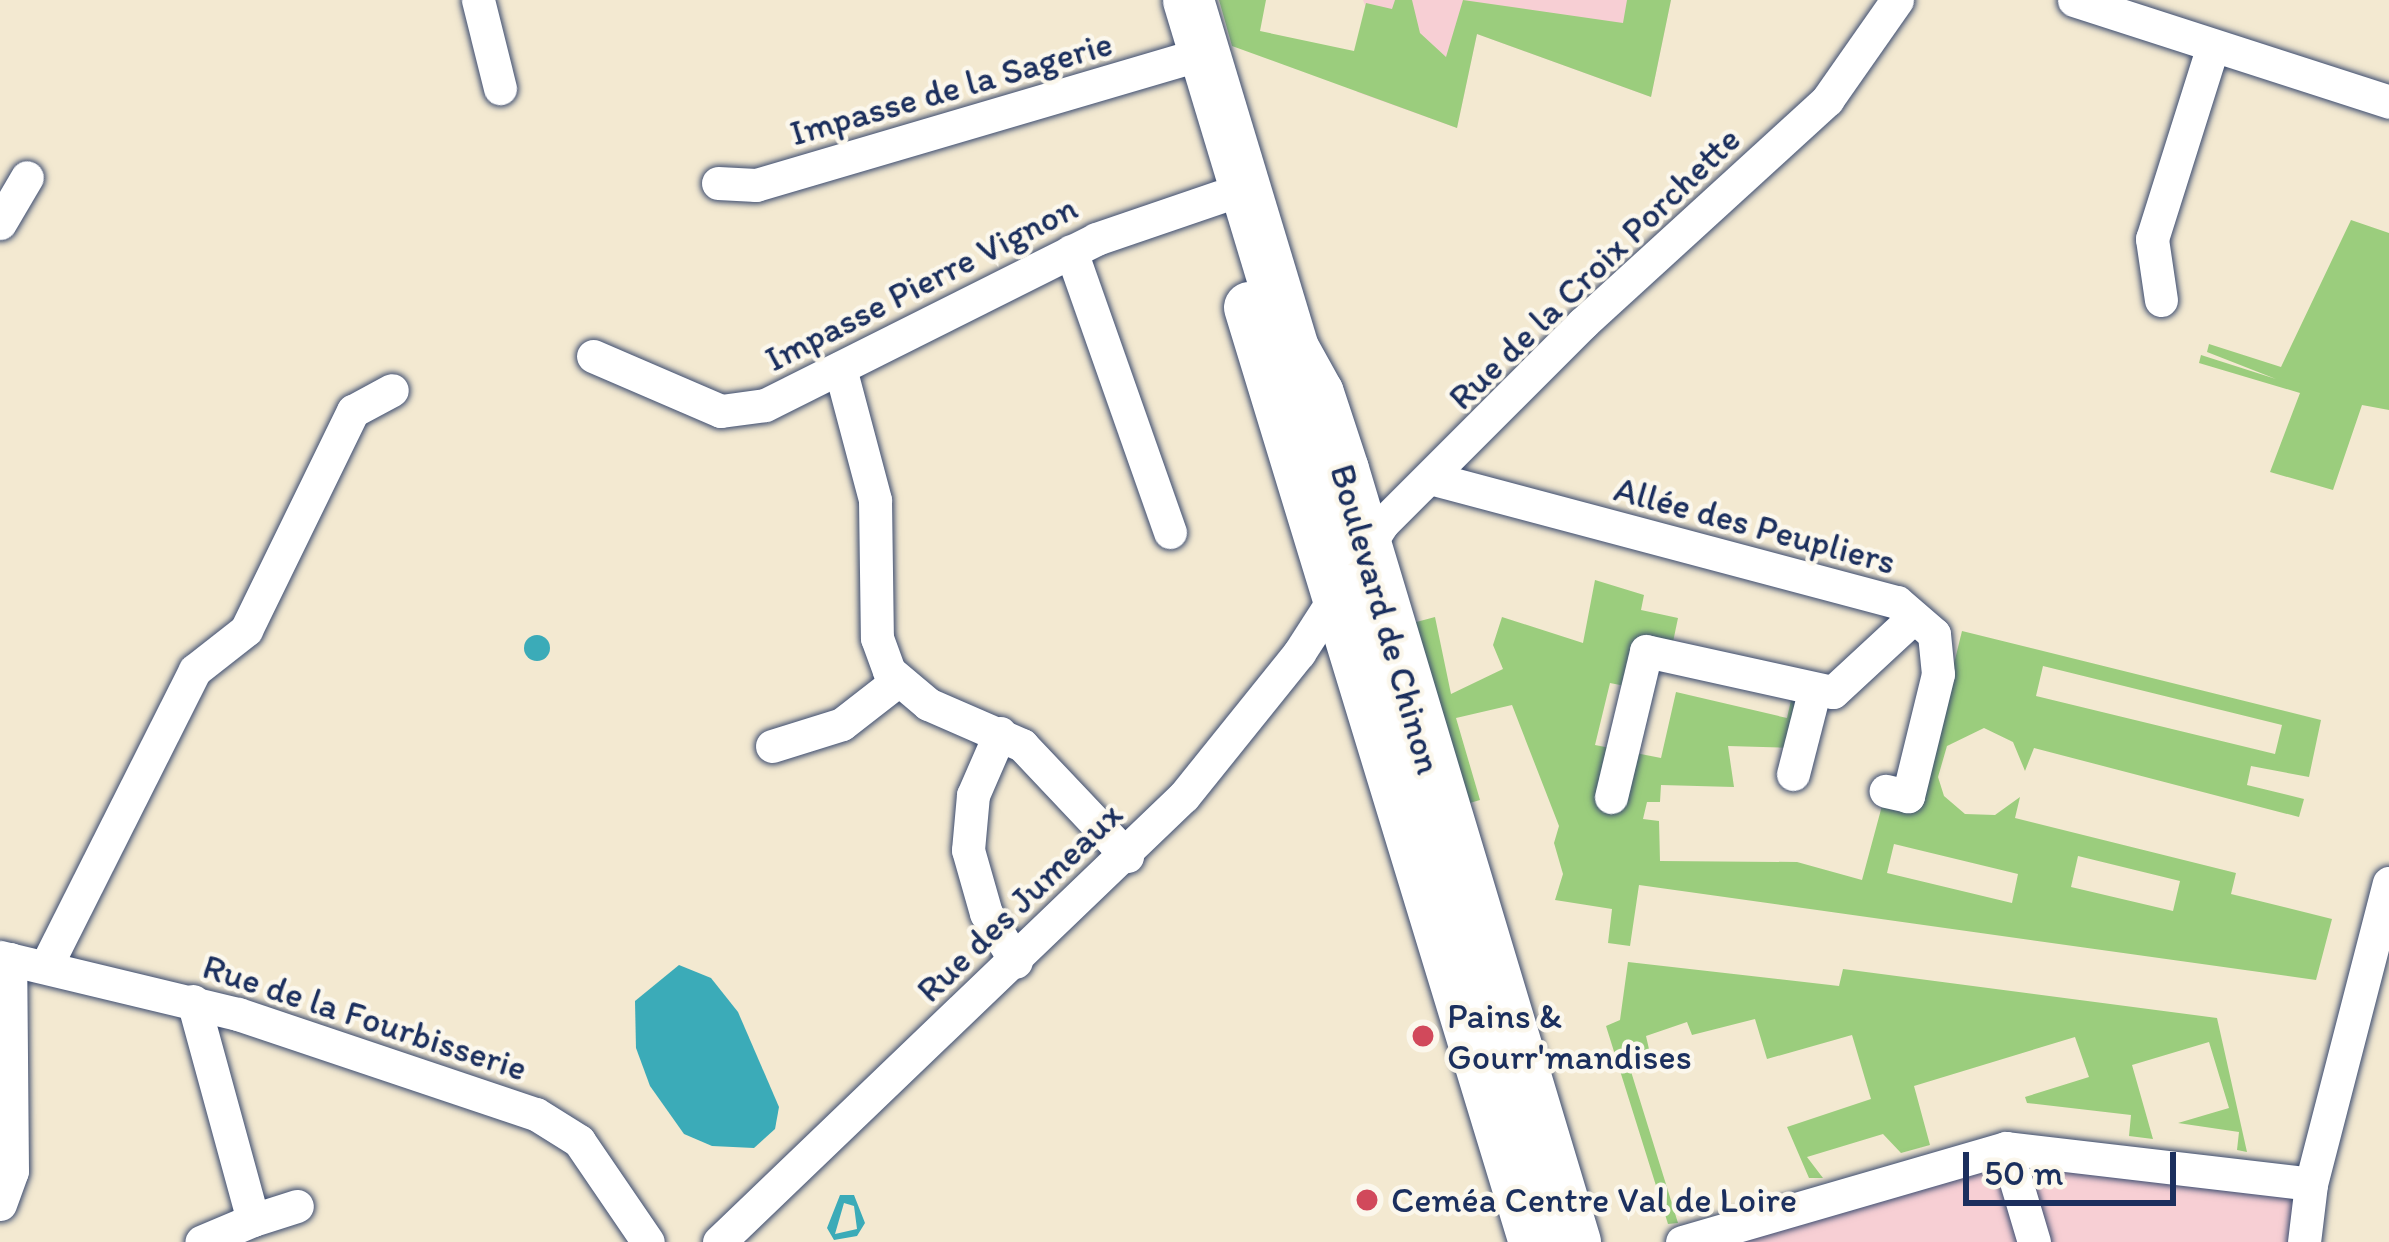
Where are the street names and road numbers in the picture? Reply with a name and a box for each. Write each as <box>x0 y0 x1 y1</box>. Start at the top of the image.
street label: Impasse de la Sagerie <box>784 21 1118 155</box>
street label: Rue de la Croix Porchette <box>1440 118 1748 418</box>
street label: Impasse Pierre Vignon <box>758 186 1084 380</box>
street label: Boulevard de Chinon <box>1321 459 1451 779</box>
street label: Allée des Peupliers <box>1610 467 1900 583</box>
street label: Rue des Jumeaux <box>908 793 1130 1011</box>
street label: Rue de la Fourbisserie <box>199 945 531 1089</box>

